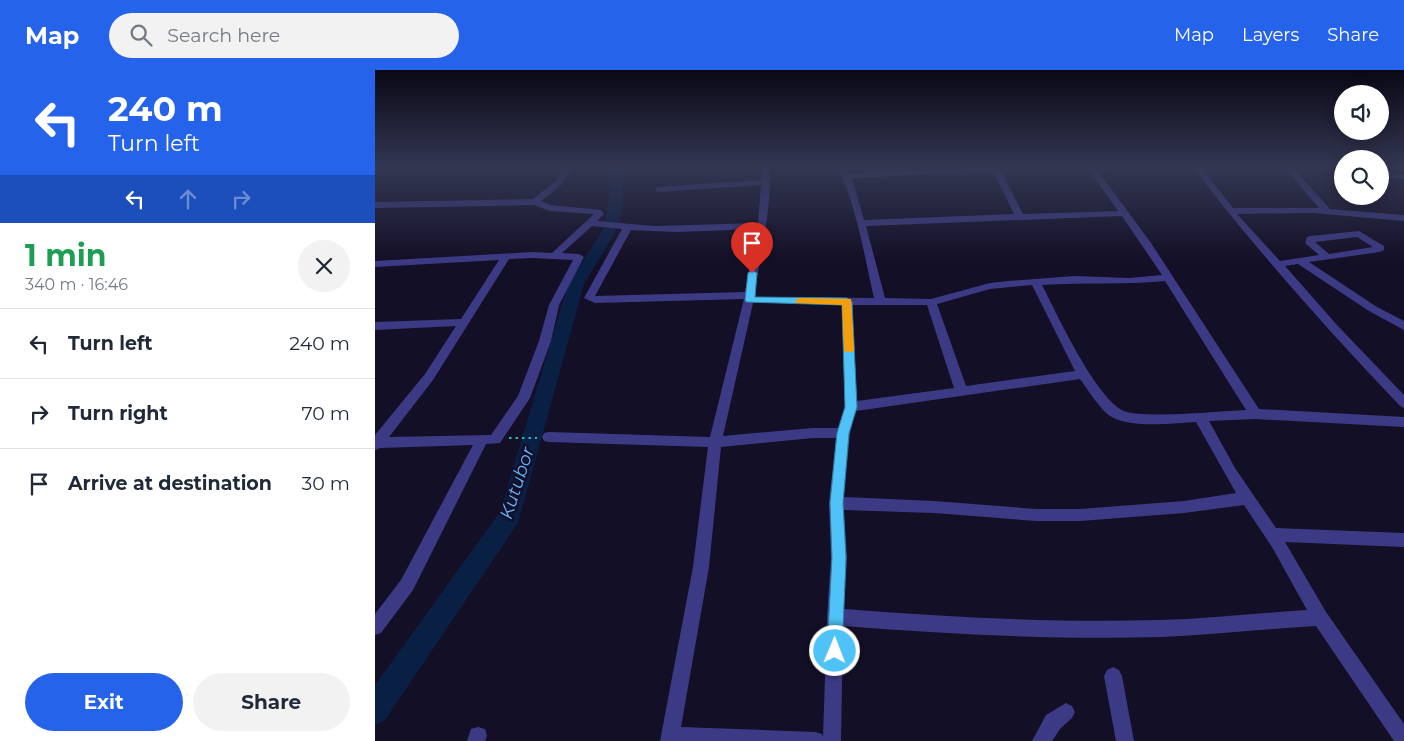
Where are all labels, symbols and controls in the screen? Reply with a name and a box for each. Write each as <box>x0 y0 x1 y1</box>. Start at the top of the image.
search box <box>109 13 459 58</box>
text: Map <box>25 21 79 50</box>
icon: search <box>127 21 155 49</box>
text: Search here <box>167 24 280 47</box>
text: Map <box>1174 24 1214 46</box>
text: Layers <box>1242 24 1299 46</box>
text: Share <box>1327 24 1379 46</box>
map controls <box>1334 85 1389 205</box>
button: sound <box>1334 85 1389 140</box>
text: 240 m <box>108 87 223 130</box>
icon: left <box>25 90 90 155</box>
text: Turn left <box>108 130 200 157</box>
button: search <box>1334 150 1389 205</box>
icon: left <box>121 185 149 213</box>
icon: ahead <box>174 185 202 213</box>
icon: right <box>227 185 255 213</box>
pin <box>731 222 773 273</box>
icon: arrive <box>738 229 766 257</box>
text: 1 min <box>25 237 106 274</box>
button: close <box>298 240 350 292</box>
text: 340 m · 16:46 <box>25 275 128 294</box>
icon: left <box>25 330 53 358</box>
text: Turn left <box>68 332 153 355</box>
text: 240 m <box>289 332 350 355</box>
icon: right <box>25 400 53 428</box>
text: Turn right <box>68 402 168 425</box>
text: 70 m <box>301 402 350 425</box>
water label: Kutubor <box>495 443 539 522</box>
icon: arrive <box>25 470 53 498</box>
text: Arrive at destination <box>68 472 272 495</box>
text: 30 m <box>302 472 350 495</box>
position arrow <box>808 624 860 676</box>
button: Exit <box>25 673 183 731</box>
button: Share <box>193 673 350 731</box>

